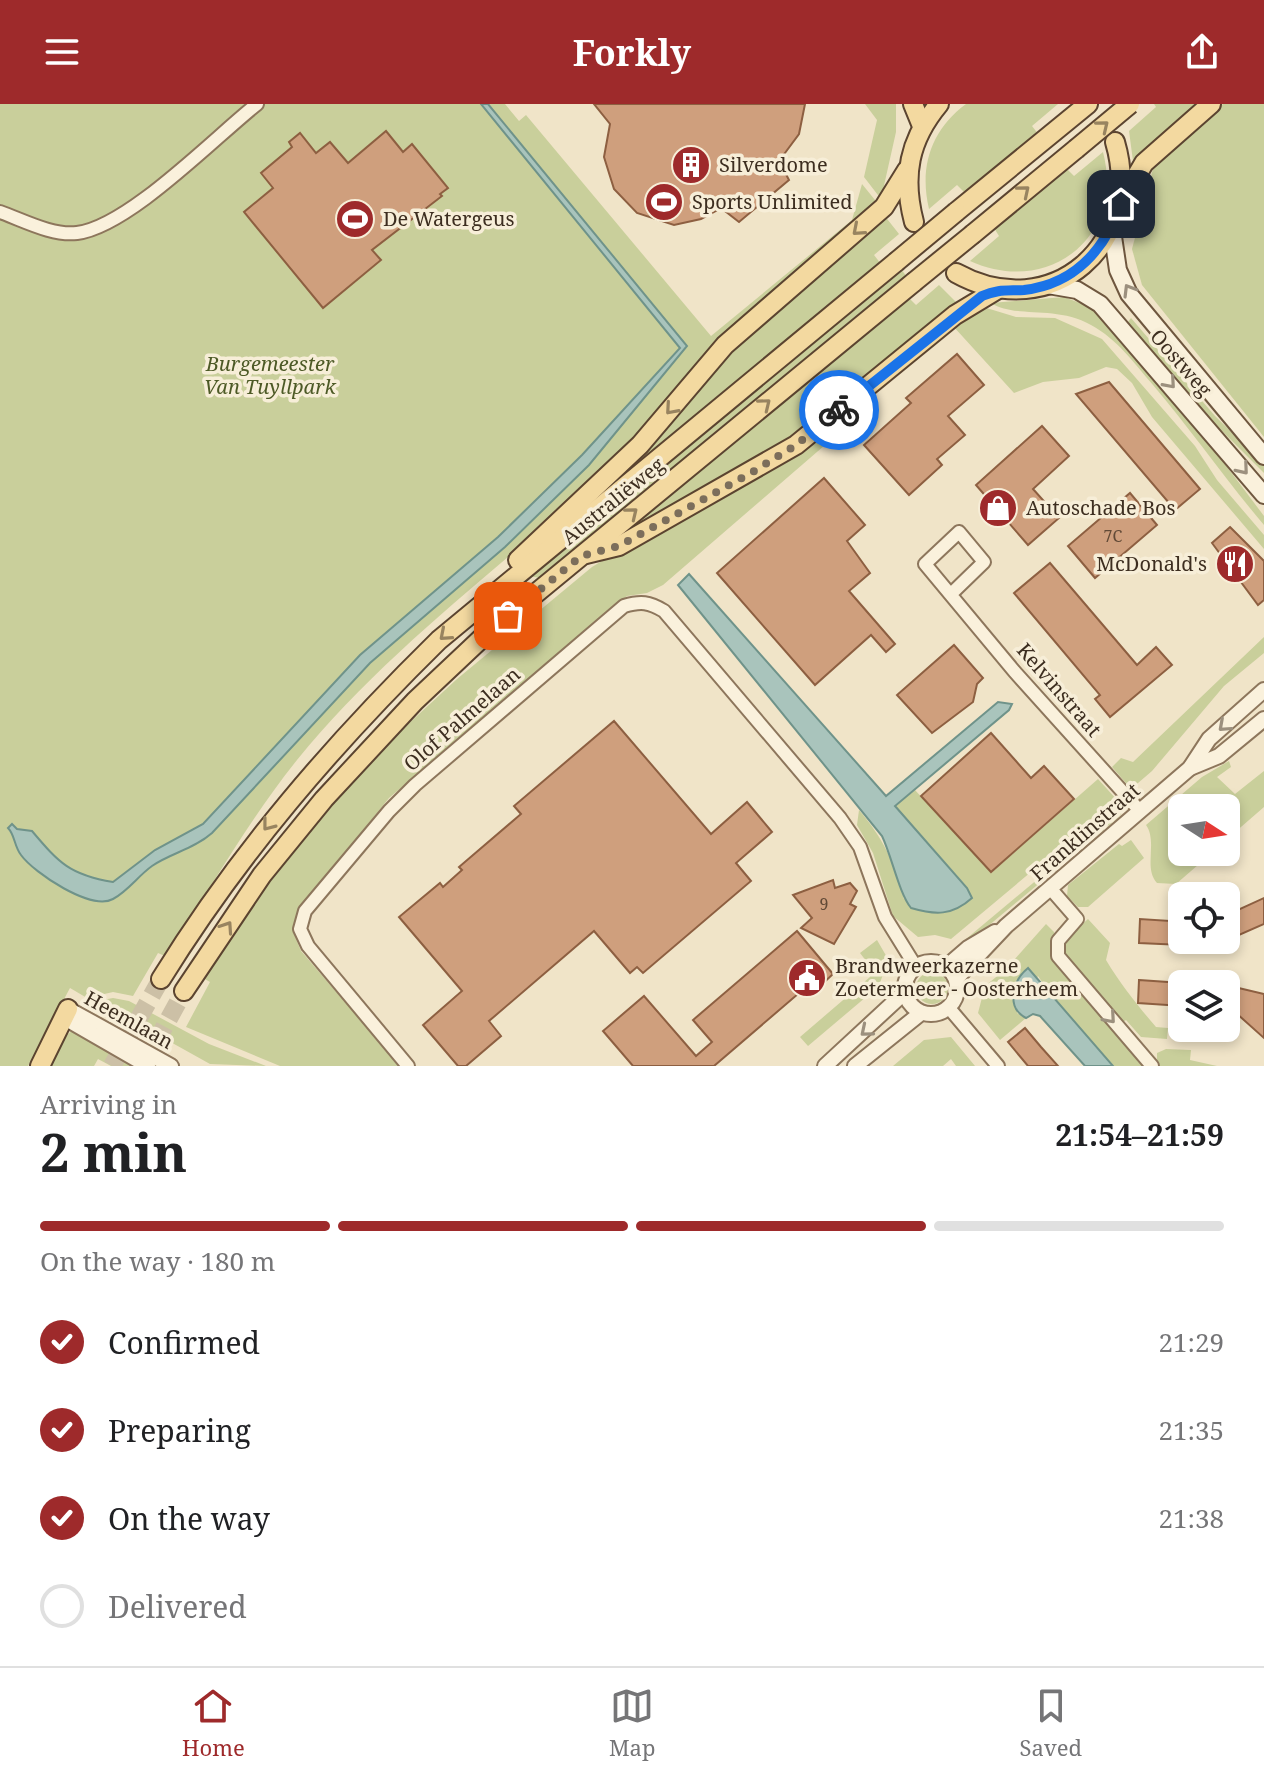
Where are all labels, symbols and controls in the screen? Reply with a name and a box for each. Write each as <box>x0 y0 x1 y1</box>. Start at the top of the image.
text: Forkly <box>573 28 691 77</box>
icon: menu <box>40 30 84 74</box>
icon: share <box>1180 30 1224 74</box>
one-way arrow <box>1094 121 1108 136</box>
building icon: Silverdome <box>670 144 712 186</box>
place label: Silverdome <box>719 151 828 178</box>
pin <box>1087 170 1155 238</box>
sports icon: Sports Unlimited <box>643 181 685 223</box>
icon: home <box>1099 182 1143 226</box>
one-way arrow <box>1015 186 1030 201</box>
place label: Sports Unlimited <box>692 188 853 215</box>
sports icon: De Watergeus <box>334 198 376 240</box>
place label: De Watergeus <box>383 205 515 232</box>
one-way arrow <box>853 221 868 235</box>
one-way arrow <box>1123 284 1139 299</box>
street label: Oostweg <box>1145 323 1218 402</box>
park label: Burgemeester Van Tuyllpark <box>204 350 337 400</box>
courier <box>799 370 879 450</box>
one-way arrow <box>1160 374 1175 389</box>
icon: bike <box>817 388 861 432</box>
one-way arrow <box>756 399 771 414</box>
one-way arrow <box>666 400 681 415</box>
street label: Australiëweg <box>556 451 670 550</box>
one-way arrow <box>1233 460 1248 474</box>
shop icon: Autoschade Bos <box>977 487 1019 529</box>
place label: Autoschade Bos <box>1026 494 1176 521</box>
one-way arrow <box>623 509 638 523</box>
house number: 7C <box>1104 525 1123 547</box>
restaurant icon: McDonald's <box>1214 543 1256 585</box>
place label: McDonald's <box>1096 550 1207 577</box>
pin <box>474 582 542 650</box>
icon: bag <box>486 594 530 638</box>
one-way arrow <box>439 625 454 640</box>
street label: Kelvinstraat <box>1011 637 1108 742</box>
street label: Olof Palmelaan <box>398 661 526 777</box>
one-way arrow <box>1219 717 1233 732</box>
street label: Franklinstraat <box>1024 777 1145 887</box>
north arrow <box>1168 794 1240 866</box>
map controls <box>1168 794 1240 1042</box>
one-way arrow <box>263 816 278 830</box>
button: locate <box>1168 882 1240 954</box>
house number: 9 <box>820 893 828 915</box>
one-way arrow <box>217 921 232 935</box>
place label: Brandweerkazerne Zoetermeer - Oosterheem <box>835 952 1078 1002</box>
public building icon: Brandweerkazerne Zoetermeer - Oosterheem <box>786 957 828 999</box>
button: layers <box>1168 970 1240 1042</box>
street label: Heemlaan <box>80 984 179 1055</box>
one-way arrow <box>1100 1008 1115 1023</box>
one-way arrow <box>861 1021 876 1036</box>
text: Arriving in <box>40 1086 177 1122</box>
text: 21:54–21:59 <box>1055 1114 1224 1155</box>
text: 2 min <box>40 1116 187 1187</box>
text: On the way · 180 m <box>40 1243 275 1279</box>
icon: check <box>40 1320 84 1364</box>
text: Confirmed <box>108 1322 260 1363</box>
text: 21:29 <box>1158 1324 1224 1360</box>
icon: check <box>40 1408 84 1452</box>
text: Preparing <box>108 1410 251 1451</box>
text: 21:35 <box>1158 1412 1224 1448</box>
icon: check <box>40 1496 84 1540</box>
text: On the way <box>108 1498 270 1539</box>
text: 21:38 <box>1158 1500 1224 1536</box>
text: Delivered <box>108 1586 247 1627</box>
tab: Home <box>182 1684 245 1762</box>
tab: Map <box>609 1684 655 1762</box>
tab: Saved <box>1020 1684 1082 1762</box>

